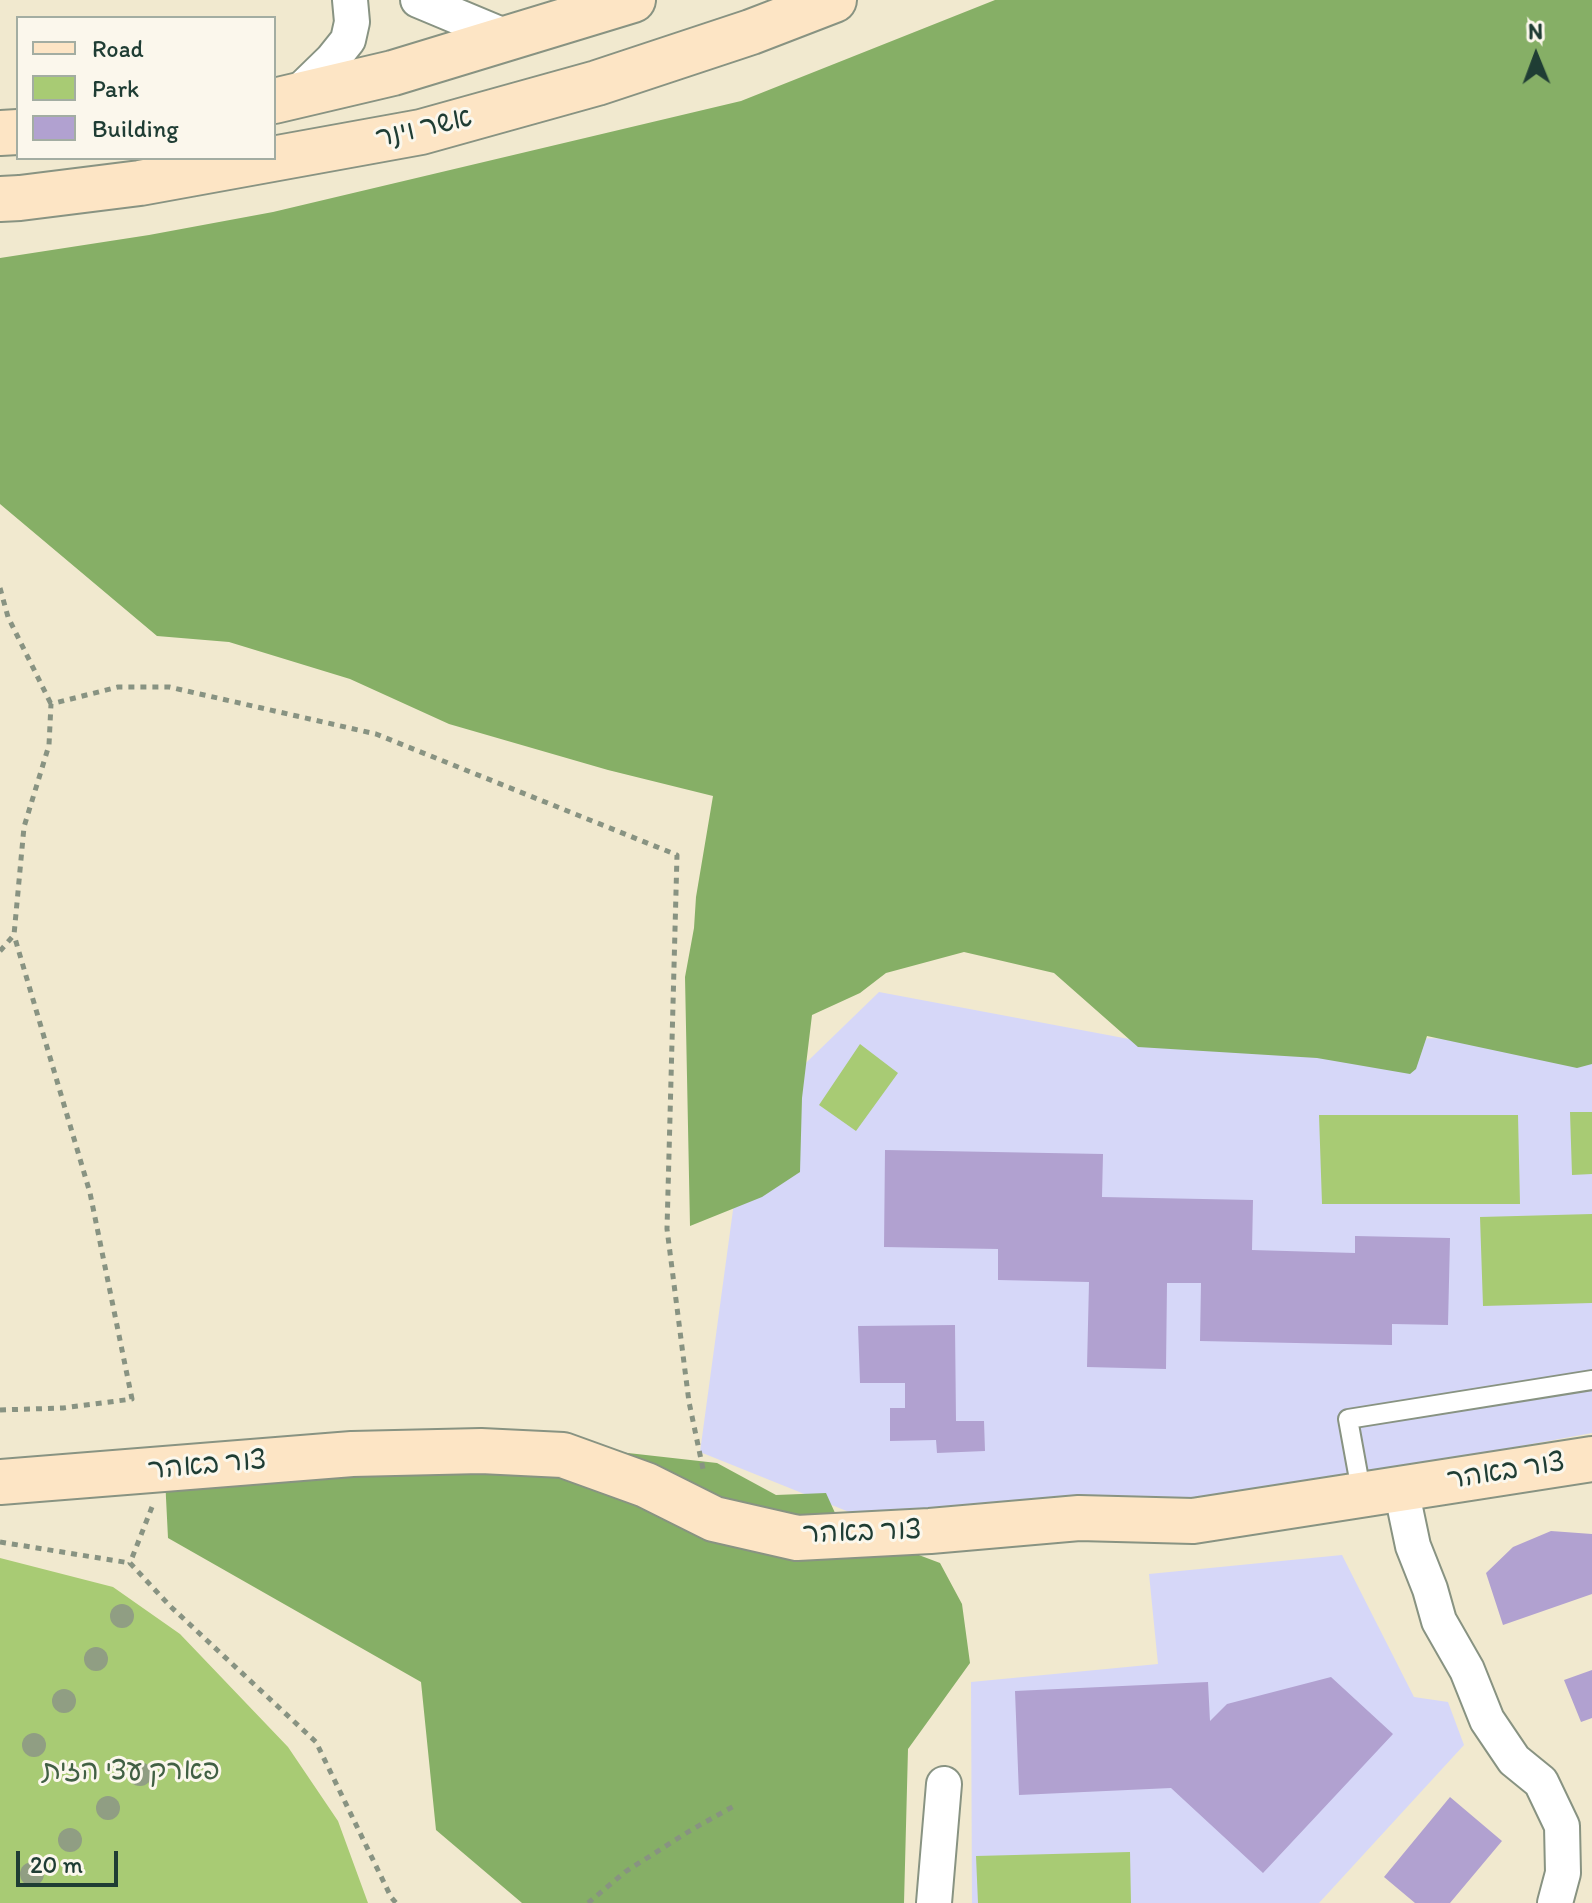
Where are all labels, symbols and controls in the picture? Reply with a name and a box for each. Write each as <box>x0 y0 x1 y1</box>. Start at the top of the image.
legend <box>16 16 276 160</box>
north arrow <box>1496 16 1576 96</box>
text: N <box>1528 18 1543 45</box>
text: Road <box>92 34 144 63</box>
text: Park <box>92 74 139 103</box>
street label: אשר וינר <box>373 102 475 156</box>
text: Building <box>92 114 179 143</box>
street label: צור באהר <box>146 1444 268 1488</box>
street label: צור באהר <box>1445 1446 1567 1498</box>
street label: צור באהר <box>802 1514 922 1552</box>
park label: פארק עצי הזית <box>42 1755 220 1789</box>
scale bar <box>20 1835 122 1885</box>
text: 20 m <box>30 1850 83 1879</box>

